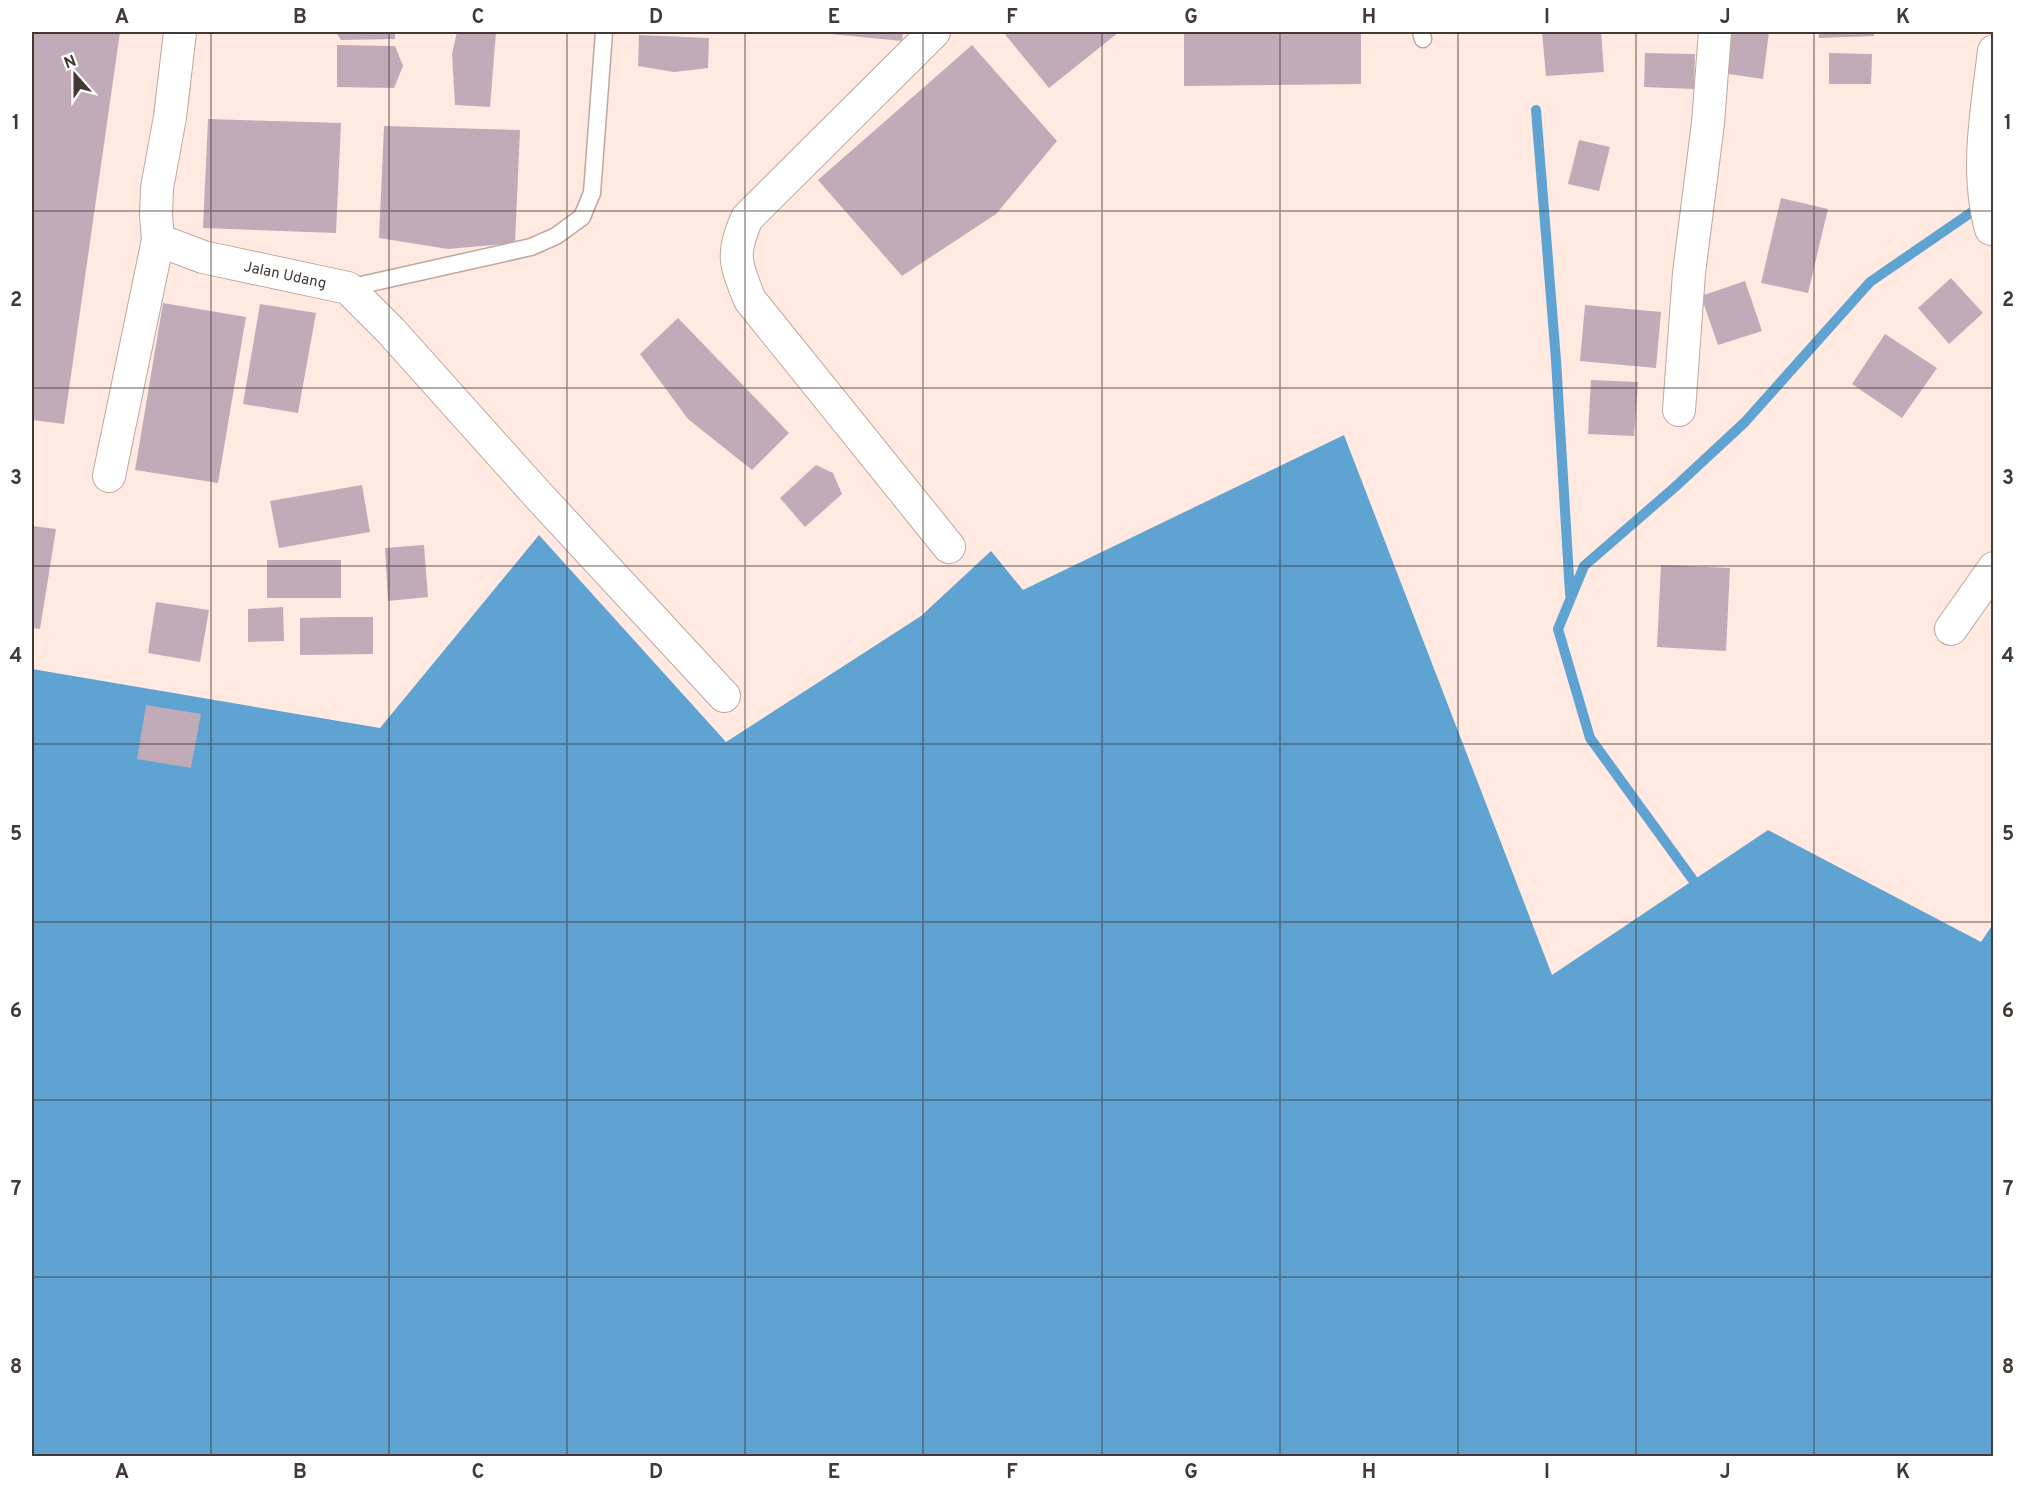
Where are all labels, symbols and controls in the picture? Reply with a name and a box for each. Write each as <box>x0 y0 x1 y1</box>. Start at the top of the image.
text: A <box>115 5 129 31</box>
text: B <box>293 5 307 31</box>
text: C <box>472 5 484 31</box>
text: D <box>649 5 663 31</box>
text: E <box>828 5 840 31</box>
text: F <box>1006 5 1018 31</box>
text: G <box>1184 5 1198 31</box>
text: H <box>1362 5 1376 31</box>
text: I <box>1544 5 1550 31</box>
text: J <box>1719 5 1731 31</box>
text: K <box>1896 5 1910 31</box>
north arrow <box>45 45 105 105</box>
text: N <box>61 51 79 74</box>
text: 1 <box>12 111 20 137</box>
text: 1 <box>2004 111 2012 137</box>
street label: Jalan Udang <box>242 258 328 294</box>
text: 2 <box>10 288 22 314</box>
text: 2 <box>2002 288 2014 314</box>
text: 3 <box>10 466 22 492</box>
text: 3 <box>2002 466 2014 492</box>
text: 4 <box>10 644 22 670</box>
text: 4 <box>2002 644 2014 670</box>
text: 5 <box>10 822 22 848</box>
text: 5 <box>2002 822 2014 848</box>
text: 6 <box>10 999 22 1025</box>
text: 6 <box>2002 999 2014 1025</box>
text: 7 <box>11 1177 21 1203</box>
text: 7 <box>2003 1177 2013 1203</box>
text: 8 <box>10 1355 22 1381</box>
text: 8 <box>2002 1355 2014 1381</box>
text: A <box>115 1460 129 1486</box>
text: B <box>293 1460 307 1486</box>
text: C <box>472 1460 484 1486</box>
text: D <box>649 1460 663 1486</box>
text: E <box>828 1460 840 1486</box>
text: F <box>1006 1460 1018 1486</box>
text: G <box>1184 1460 1198 1486</box>
text: H <box>1362 1460 1376 1486</box>
text: I <box>1544 1460 1550 1486</box>
text: J <box>1719 1460 1731 1486</box>
text: K <box>1896 1460 1910 1486</box>

